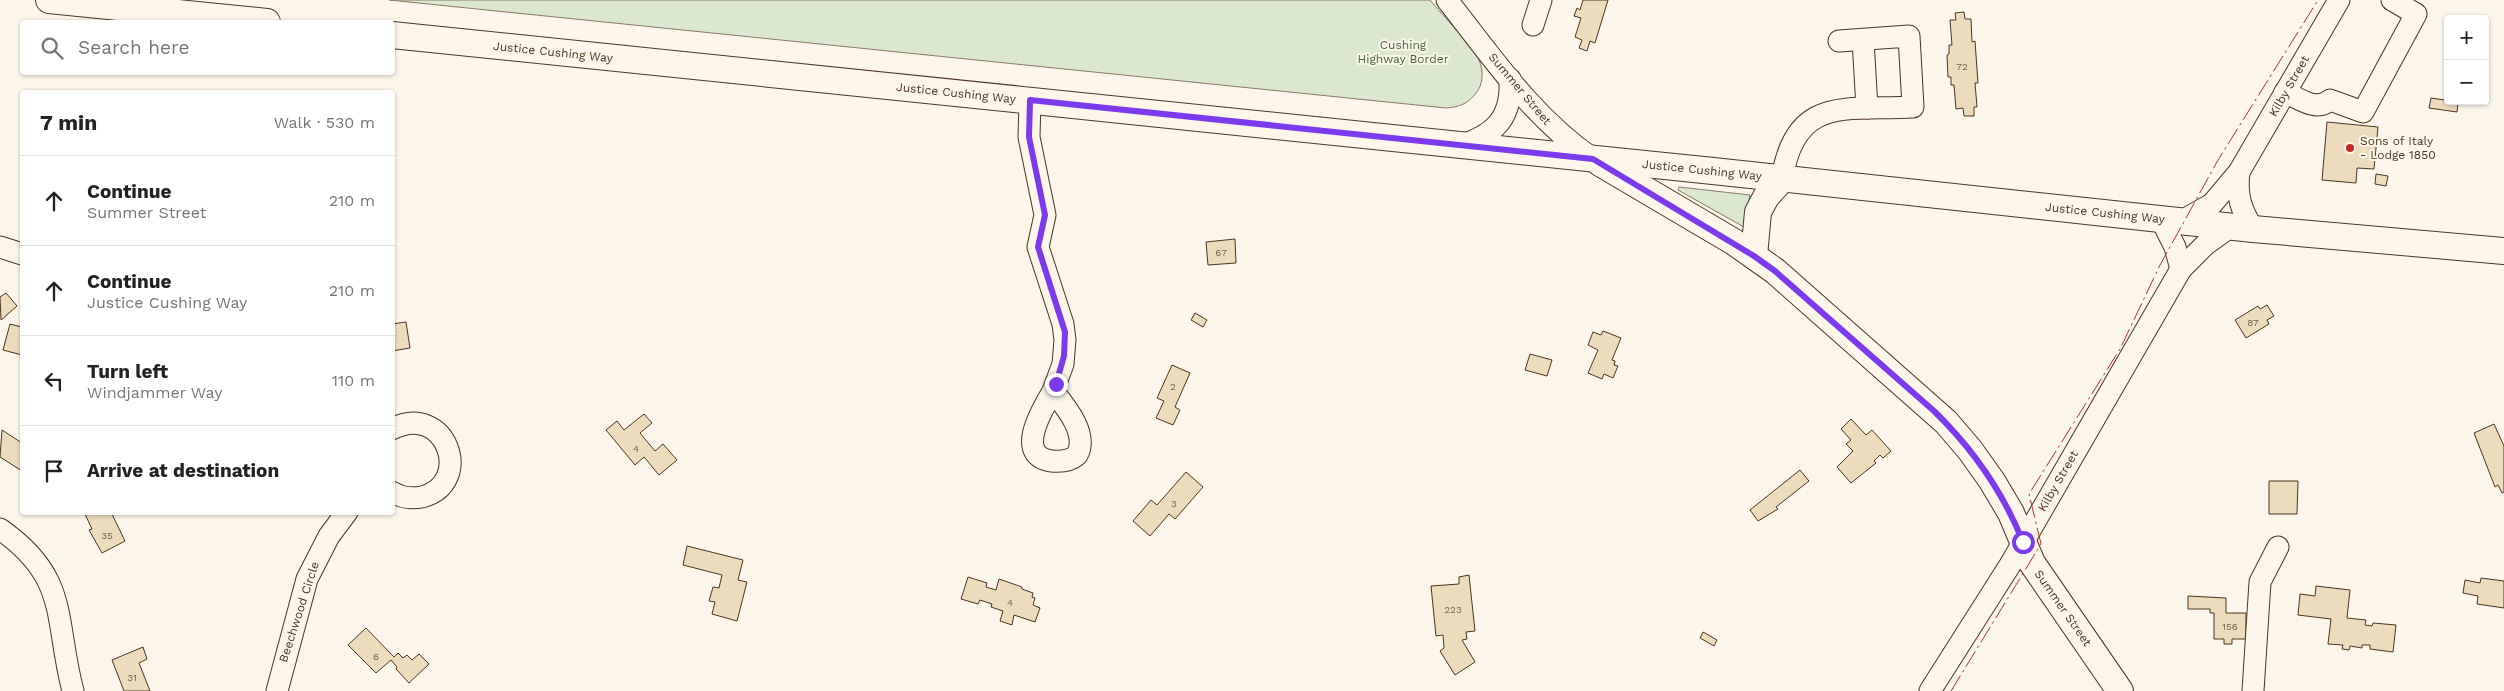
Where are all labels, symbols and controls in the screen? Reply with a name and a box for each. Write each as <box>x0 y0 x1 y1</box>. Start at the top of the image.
map controls <box>2444 15 2489 105</box>
button: + <box>2444 15 2489 60</box>
search box <box>20 20 395 75</box>
icon: search <box>38 34 66 62</box>
text: Search here <box>78 36 189 59</box>
park label: Cushing Highway Border <box>1357 38 1449 66</box>
street label: Justice Cushing Way <box>492 39 614 65</box>
street label: Summer Street <box>1486 50 1554 128</box>
street label: Kilby Street <box>2266 53 2312 119</box>
button: − <box>2444 60 2489 105</box>
house number: 72 <box>1956 61 1968 72</box>
street label: Justice Cushing Way <box>895 80 1017 106</box>
text: 7 min <box>40 110 97 135</box>
text: Walk · 530 m <box>274 113 375 132</box>
place label: Sons of Italy - Lodge 1850 <box>2360 134 2436 162</box>
marker: Sons of Italy - Lodge 1850 <box>2344 142 2356 154</box>
street label: Justice Cushing Way <box>1641 157 1763 183</box>
text: Continue <box>87 180 171 203</box>
icon: ahead <box>40 187 68 215</box>
text: 210 m <box>329 191 375 210</box>
street label: Justice Cushing Way <box>2044 200 2166 226</box>
text: Summer Street <box>87 203 207 222</box>
house number: 67 <box>1215 247 1227 258</box>
text: Continue <box>87 270 171 293</box>
icon: ahead <box>40 277 68 305</box>
text: 210 m <box>329 281 375 300</box>
text: Justice Cushing Way <box>87 293 247 312</box>
house number: 87 <box>2247 317 2259 328</box>
text: Turn left <box>87 360 168 383</box>
icon: left <box>40 367 68 395</box>
text: 110 m <box>332 371 375 390</box>
route end <box>1045 373 1068 396</box>
house number: 2 <box>1170 381 1176 392</box>
text: Windjammer Way <box>87 383 222 402</box>
house number: 4 <box>633 443 639 454</box>
street label: Kilby Street <box>2035 448 2081 514</box>
icon: arrive <box>40 457 68 485</box>
text: Arrive at destination <box>87 459 279 482</box>
house number: 3 <box>1171 498 1177 509</box>
house number: 35 <box>101 530 113 541</box>
route start <box>2012 531 2035 554</box>
street label: Beechwood Circle <box>276 560 322 664</box>
street label: Summer Street <box>2032 567 2094 649</box>
house number: 4 <box>1007 597 1013 608</box>
house number: 223 <box>1444 604 1462 615</box>
house number: 156 <box>2222 621 2238 632</box>
house number: 6 <box>373 651 379 662</box>
house number: 31 <box>127 672 137 683</box>

